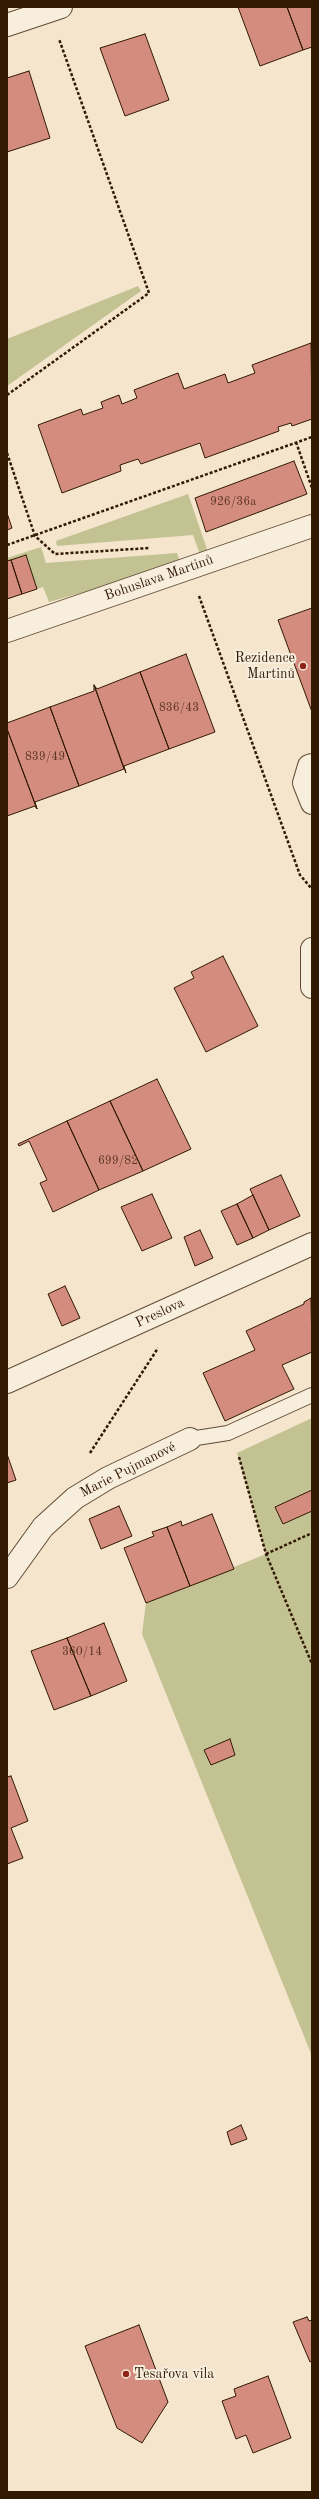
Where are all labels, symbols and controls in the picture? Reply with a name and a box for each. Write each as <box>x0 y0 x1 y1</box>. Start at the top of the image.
house number: 926/36a <box>210 495 256 509</box>
street label: Bohuslava Martinů <box>102 552 216 604</box>
place label: Rezidence Martinů <box>235 650 295 682</box>
marker: Rezidence Martinů <box>298 661 308 671</box>
house number: 836/43 <box>159 701 199 715</box>
house number: 839/49 <box>25 750 65 764</box>
house number: 699/82 <box>98 1154 138 1168</box>
street label: Preslova <box>133 1294 187 1332</box>
street label: Marie Pujmanové <box>77 1439 179 1501</box>
house number: 360/14 <box>62 1645 102 1659</box>
place label: Tesařova vila <box>134 2366 214 2382</box>
marker: Tesařova vila <box>121 2369 131 2379</box>

